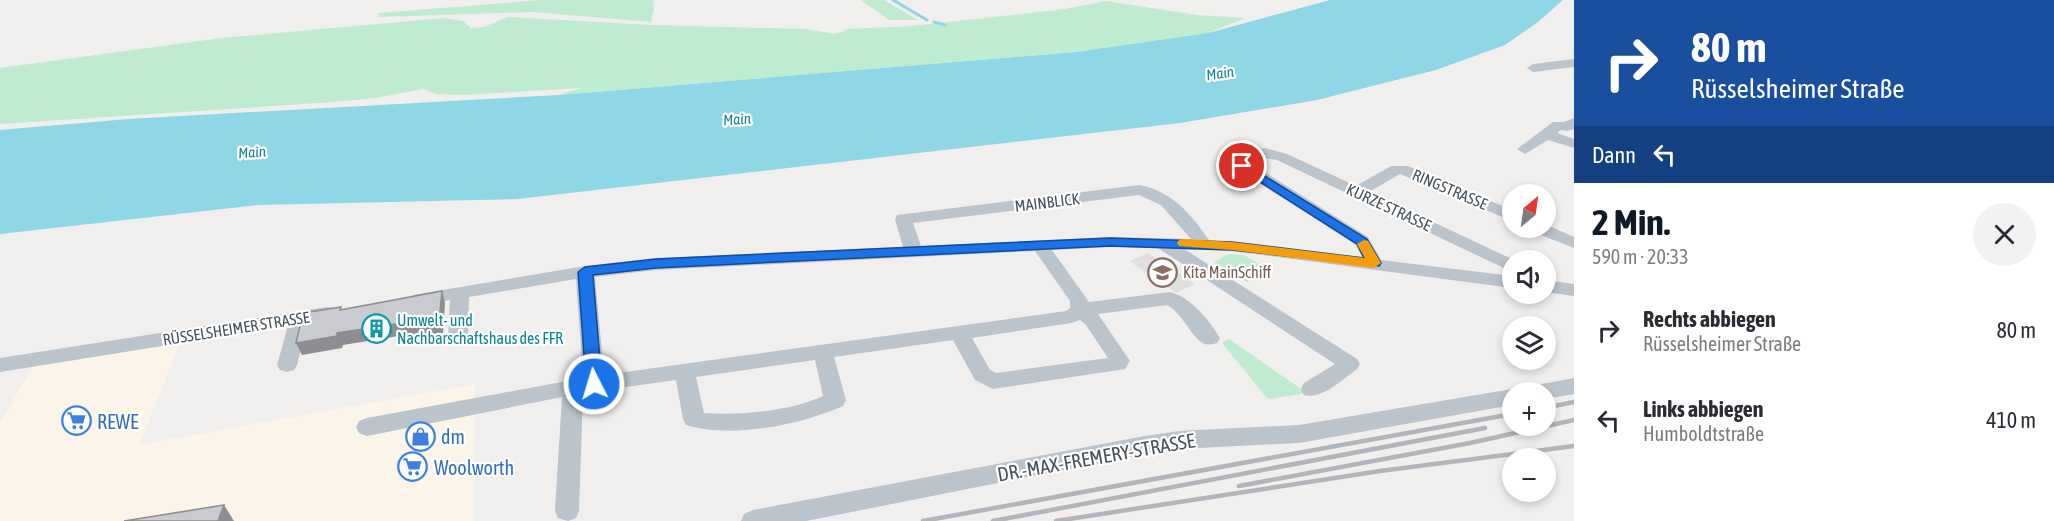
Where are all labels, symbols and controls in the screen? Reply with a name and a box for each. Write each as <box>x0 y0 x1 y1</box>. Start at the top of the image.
text: 80 m <box>1691 23 1766 71</box>
icon: right <box>1592 24 1670 102</box>
water label: Main <box>1205 63 1235 83</box>
text: Rüsselsheimer Straße <box>1691 73 1905 104</box>
water label: Main <box>723 110 751 128</box>
icon: left <box>1648 138 1681 171</box>
pin <box>1216 140 1267 191</box>
text: Dann <box>1592 142 1636 168</box>
water label: Main <box>238 143 266 161</box>
icon: arrive <box>1225 149 1258 182</box>
street label: RINGSTRASSE <box>1410 165 1490 213</box>
street label: KURZE STRASSE <box>1344 180 1434 235</box>
north arrow <box>1502 184 1556 238</box>
map controls <box>1502 184 1556 502</box>
street label: MAINBLICK <box>1014 189 1080 215</box>
text: 2 Min. <box>1592 201 1670 243</box>
button: close <box>1973 203 2036 266</box>
text: 590 m · 20:33 <box>1592 245 1689 268</box>
button: sound <box>1502 250 1556 304</box>
school or university icon: Kita MainSchiff <box>1146 256 1178 288</box>
place label: Kita MainSchiff <box>1183 263 1271 281</box>
text: Rechts abbiegen <box>1643 306 1776 332</box>
street label: RÜSSELSHEIMER STRASSE <box>161 307 311 348</box>
place label: Umwelt- und Nachbarschaftshaus des FFR <box>397 311 563 347</box>
building icon: Umwelt- und Nachbarschaftshaus des FFR <box>360 313 392 345</box>
icon: right <box>1592 314 1625 347</box>
button: layers <box>1502 316 1556 370</box>
text: 80 m <box>1996 317 2036 343</box>
text: Rüsselsheimer Straße <box>1643 332 1801 355</box>
position arrow <box>562 352 626 416</box>
button: + <box>1502 382 1556 436</box>
text: Links abbiegen <box>1643 396 1764 422</box>
icon: left <box>1592 404 1625 437</box>
supermarket icon: REWE <box>60 405 92 437</box>
text: 410 m <box>1986 407 2036 433</box>
place label: REWE <box>97 410 139 433</box>
shop icon: dm <box>404 420 436 452</box>
text: Humboldtstraße <box>1643 422 1764 445</box>
place label: dm <box>441 425 465 448</box>
street label: DR.-MAX-FREMERY-STRASSE <box>995 428 1197 486</box>
button: − <box>1502 448 1556 502</box>
supermarket icon: Woolworth <box>397 451 429 483</box>
place label: Woolworth <box>434 456 514 479</box>

